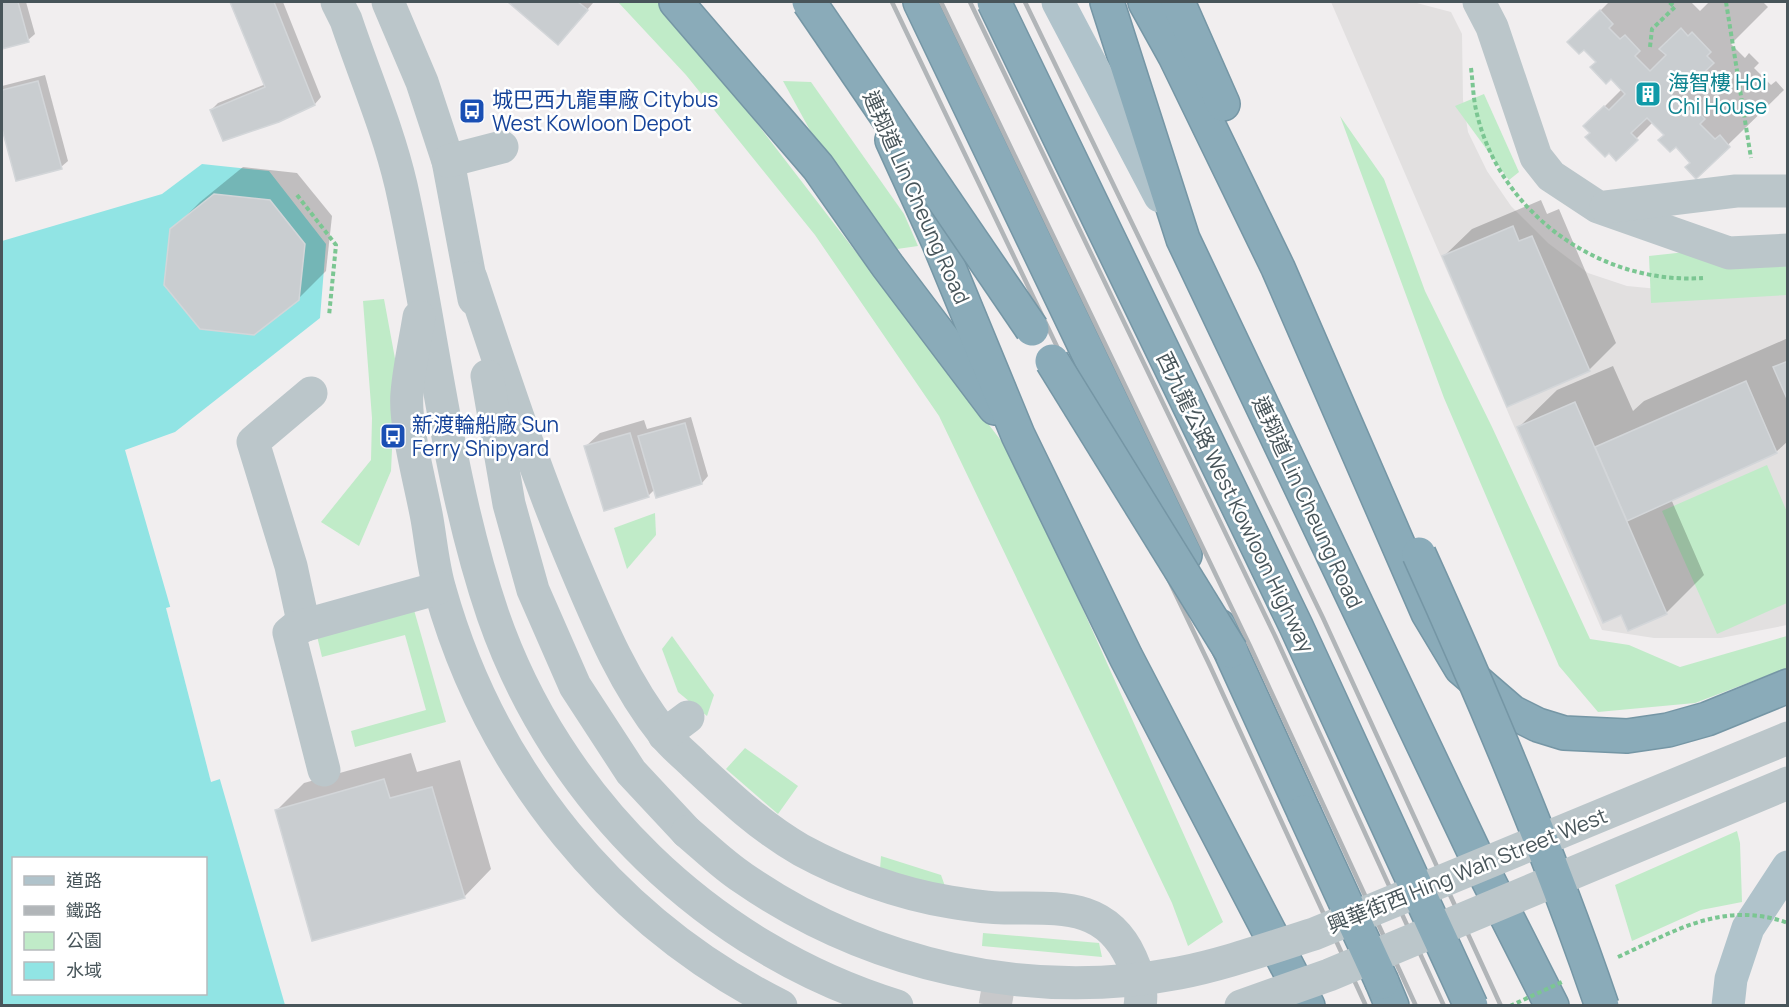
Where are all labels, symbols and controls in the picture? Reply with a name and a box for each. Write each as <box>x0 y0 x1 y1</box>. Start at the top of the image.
place label: 海智樓 Hoi Chi House <box>1668 68 1767 120</box>
building icon: 海智樓 Hoi Chi House <box>1633 79 1663 109</box>
place label: 城巴西九龍車廠 Citybus West Kowloon Depot <box>492 85 718 137</box>
street label: 連翔道 Lin Cheung Road <box>857 86 977 308</box>
bus stop icon: 城巴西九龍車廠 Citybus West Kowloon Depot <box>457 96 487 126</box>
street label: 西九龍公路 West Kowloon Highway <box>1151 347 1321 657</box>
street label: 連翔道 Lin Cheung Road <box>1247 392 1369 612</box>
place label: 新渡輪船廠 Sun Ferry Shipyard <box>412 410 559 462</box>
bus stop icon: 新渡輪船廠 Sun Ferry Shipyard <box>378 421 408 451</box>
street label: 興華街西 Hing Wah Street West <box>1323 801 1611 939</box>
legend <box>12 857 207 995</box>
text: 道路 <box>66 868 102 892</box>
text: 鐵路 <box>66 898 102 922</box>
text: 公園 <box>66 928 102 952</box>
text: 水域 <box>66 958 102 982</box>

